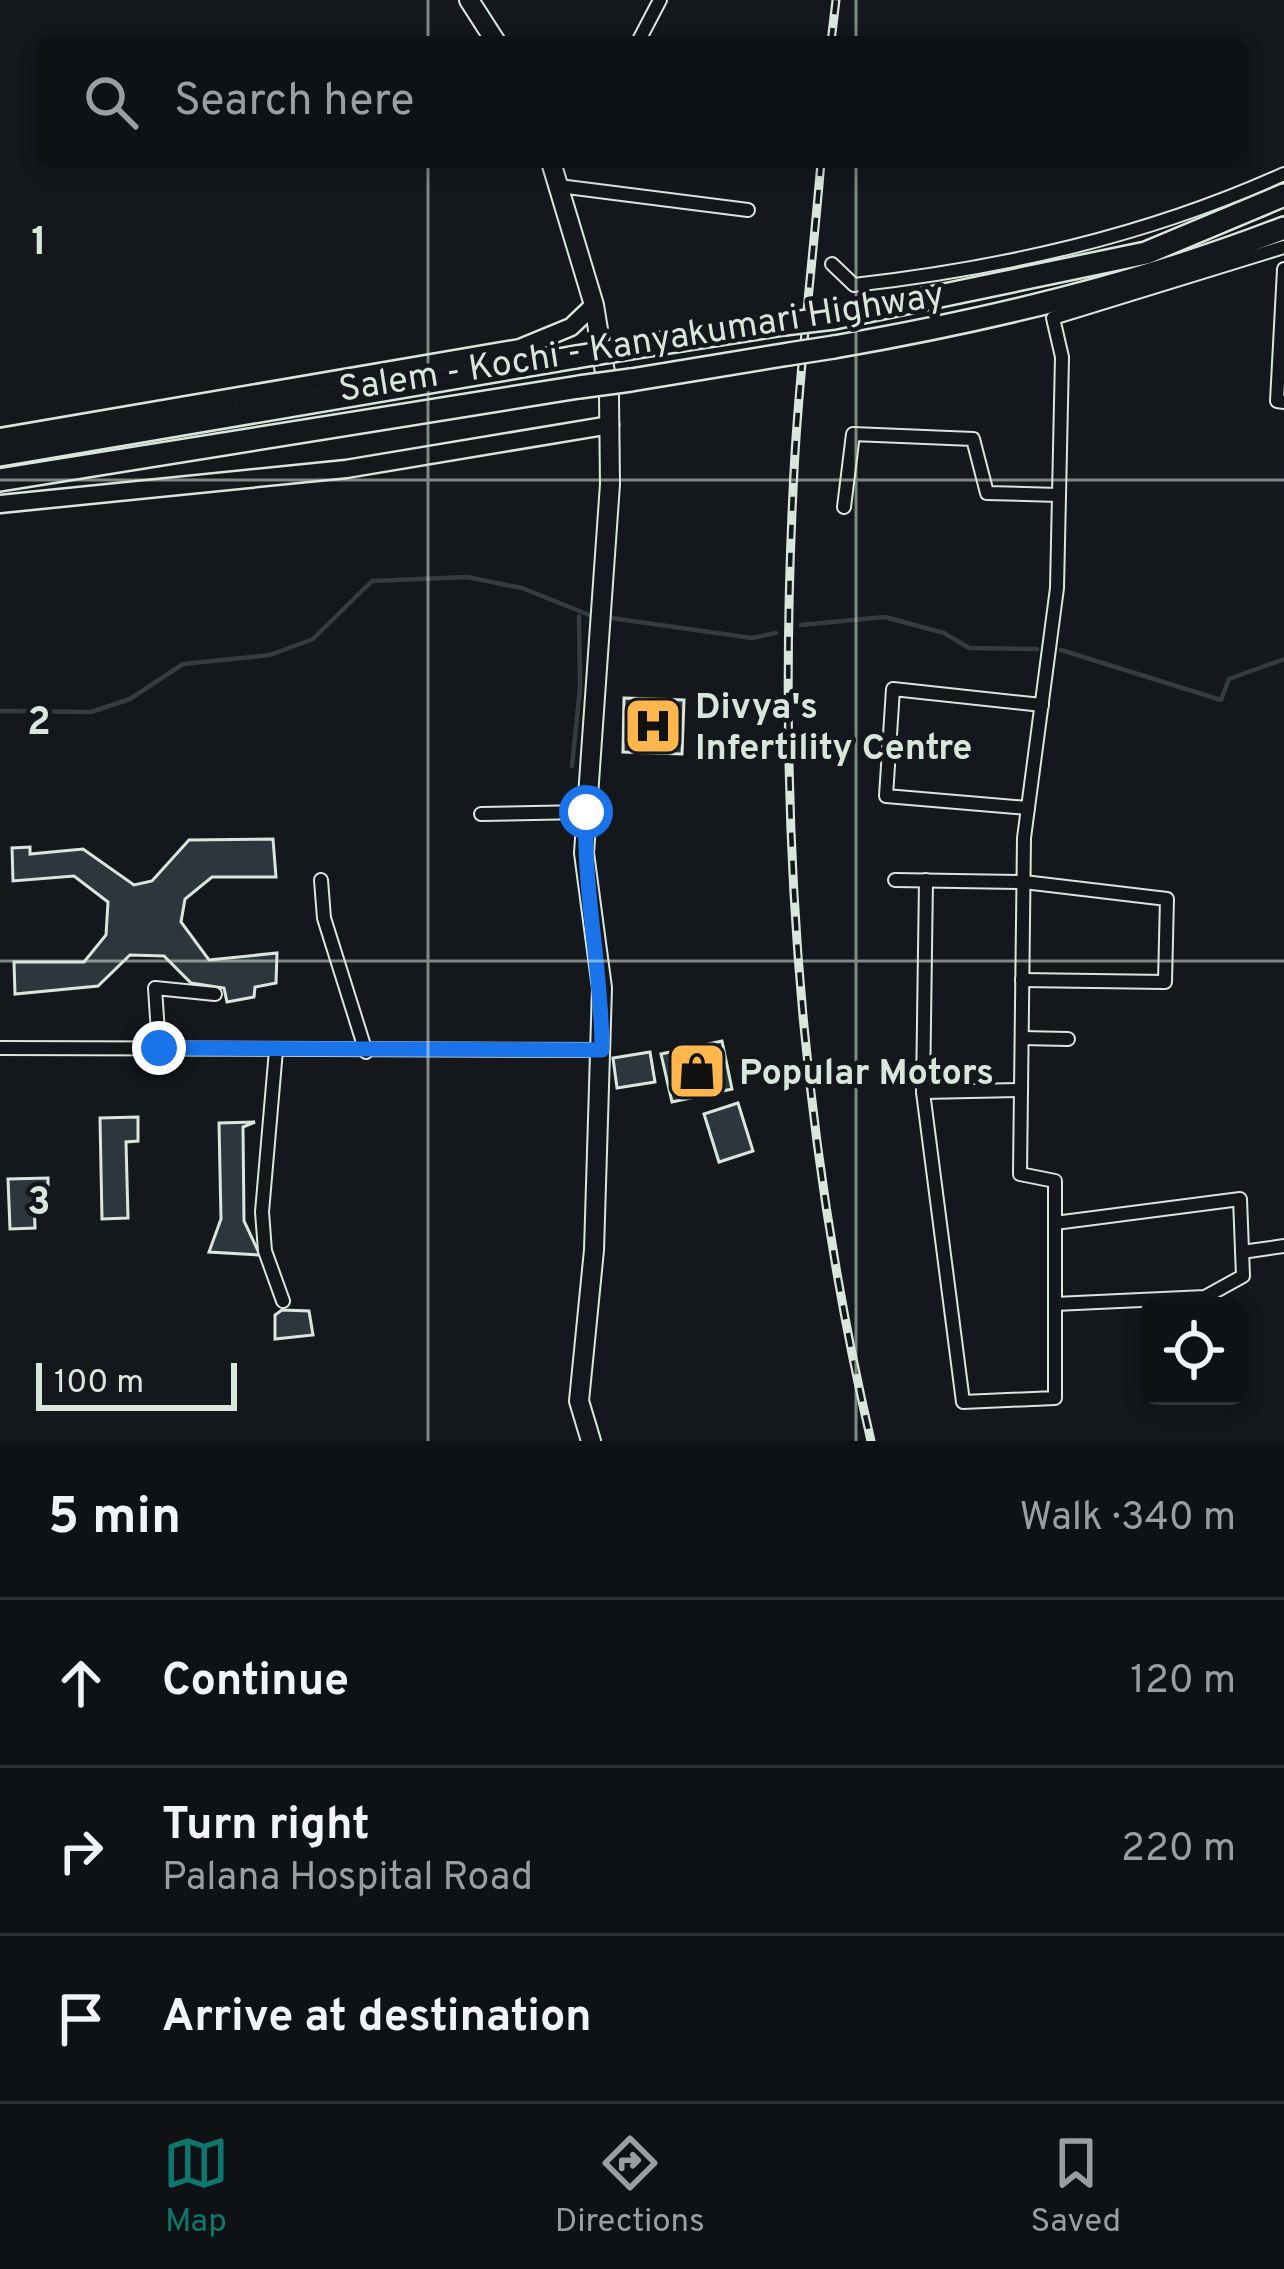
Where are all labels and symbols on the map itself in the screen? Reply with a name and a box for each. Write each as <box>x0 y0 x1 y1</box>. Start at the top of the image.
text: 1 <box>31 220 47 269</box>
street label: Salem - Kochi - Kanyakumari Highway <box>336 273 948 415</box>
place label: Divya's Infertility Centre <box>695 686 972 773</box>
hospital icon: Divya's Infertility Centre <box>622 695 684 757</box>
text: 2 <box>27 700 51 749</box>
route start <box>559 785 613 839</box>
route end <box>132 1021 186 1075</box>
shop icon: Popular Motors <box>666 1040 728 1102</box>
place label: Popular Motors <box>739 1052 994 1098</box>
text: 3 <box>27 1180 51 1229</box>
scale bar <box>36 1357 237 1410</box>

